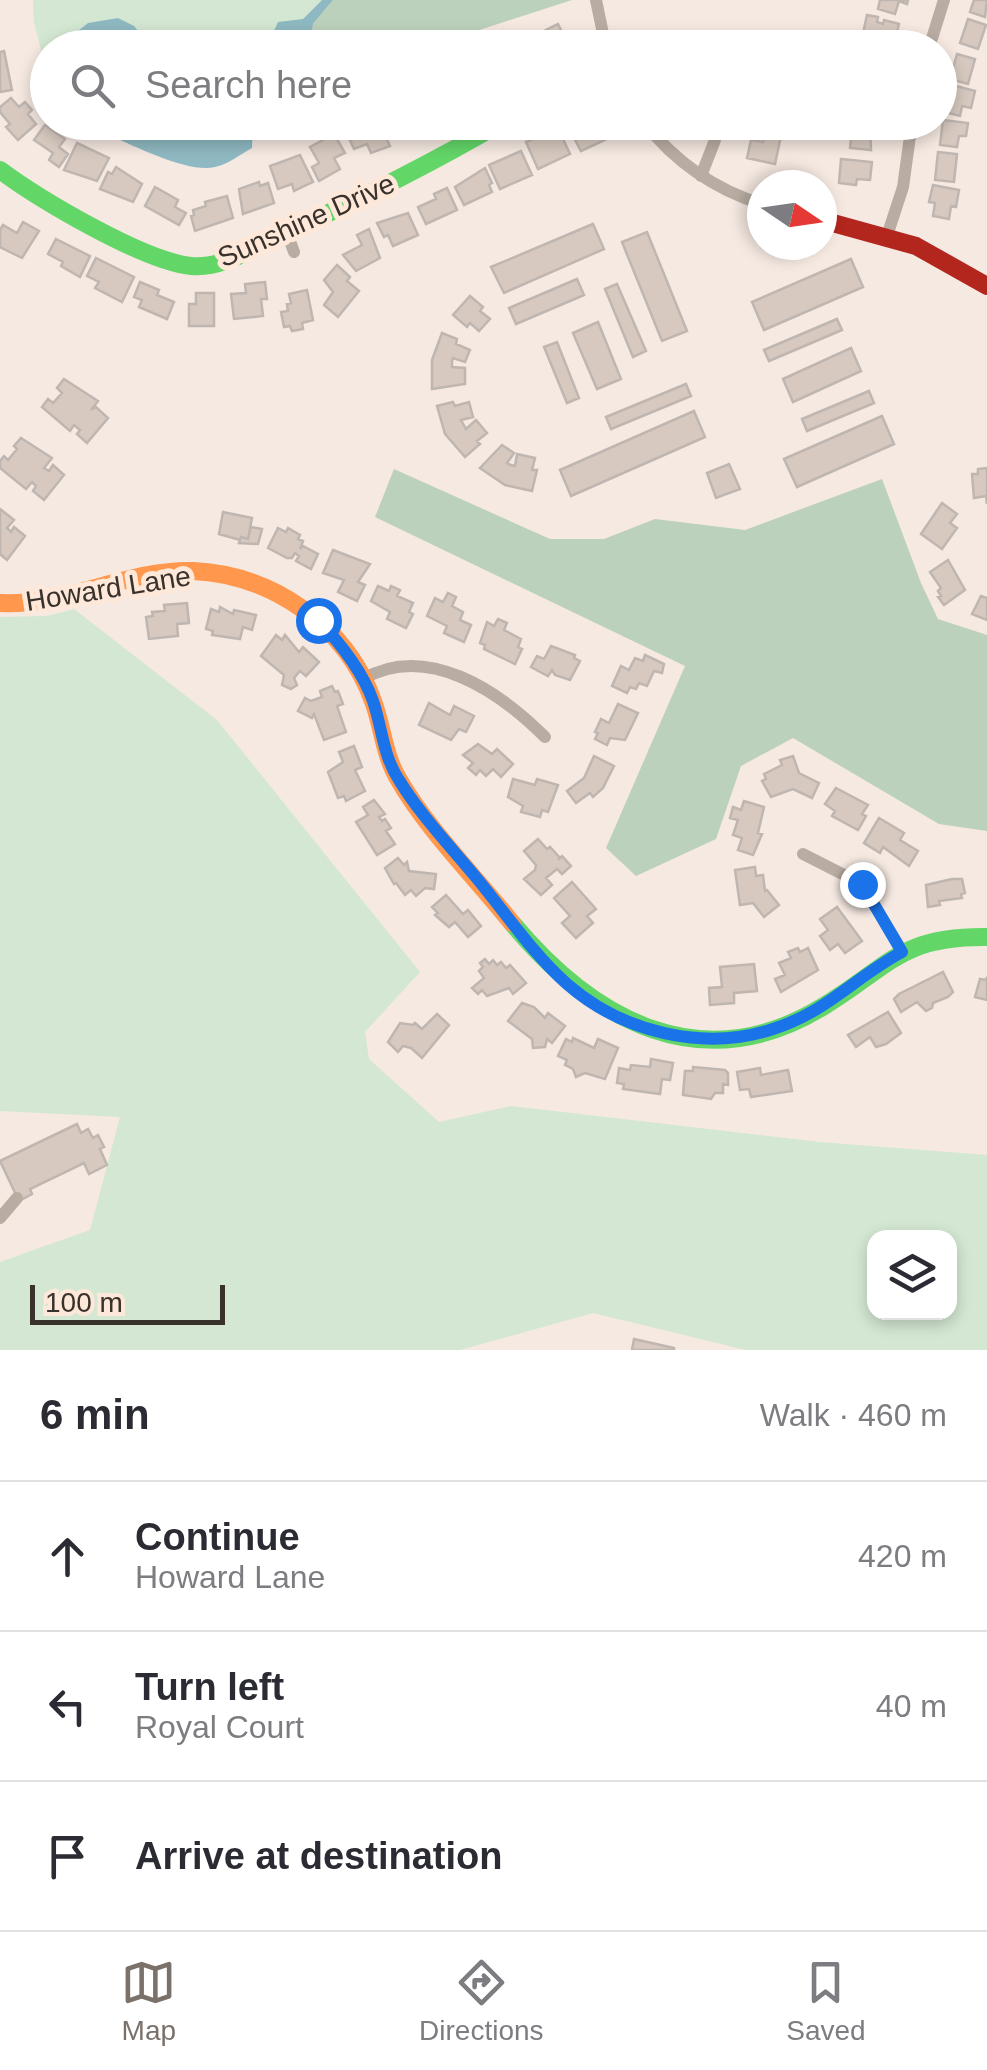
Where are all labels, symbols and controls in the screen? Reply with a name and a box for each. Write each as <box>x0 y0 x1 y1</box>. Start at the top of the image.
search box <box>30 30 957 140</box>
icon: search <box>65 58 120 113</box>
text: Search here <box>145 64 352 106</box>
street label: Sunshine Drive <box>213 168 399 273</box>
north arrow <box>747 170 837 260</box>
street label: Howard Lane <box>23 560 193 617</box>
route start <box>296 598 342 644</box>
route end <box>840 862 886 908</box>
map controls <box>867 1230 957 1320</box>
button: layers <box>867 1230 957 1320</box>
scale bar <box>30 1280 225 1324</box>
text: 100 m <box>45 1287 123 1318</box>
text: 6 min <box>40 1391 150 1438</box>
text: Walk · 460 m <box>760 1397 947 1433</box>
text: Continue <box>135 1516 300 1558</box>
icon: ahead <box>40 1529 95 1584</box>
text: 420 m <box>858 1538 947 1574</box>
text: Howard Lane <box>135 1559 325 1595</box>
text: Turn left <box>135 1666 284 1708</box>
icon: left <box>40 1679 95 1734</box>
text: 40 m <box>876 1688 947 1724</box>
text: Royal Court <box>135 1709 304 1745</box>
icon: arrive <box>40 1829 95 1884</box>
text: Arrive at destination <box>135 1835 502 1877</box>
tab: Map <box>121 1955 176 2047</box>
tab: Directions <box>419 1955 544 2047</box>
tab: Saved <box>786 1955 866 2047</box>

